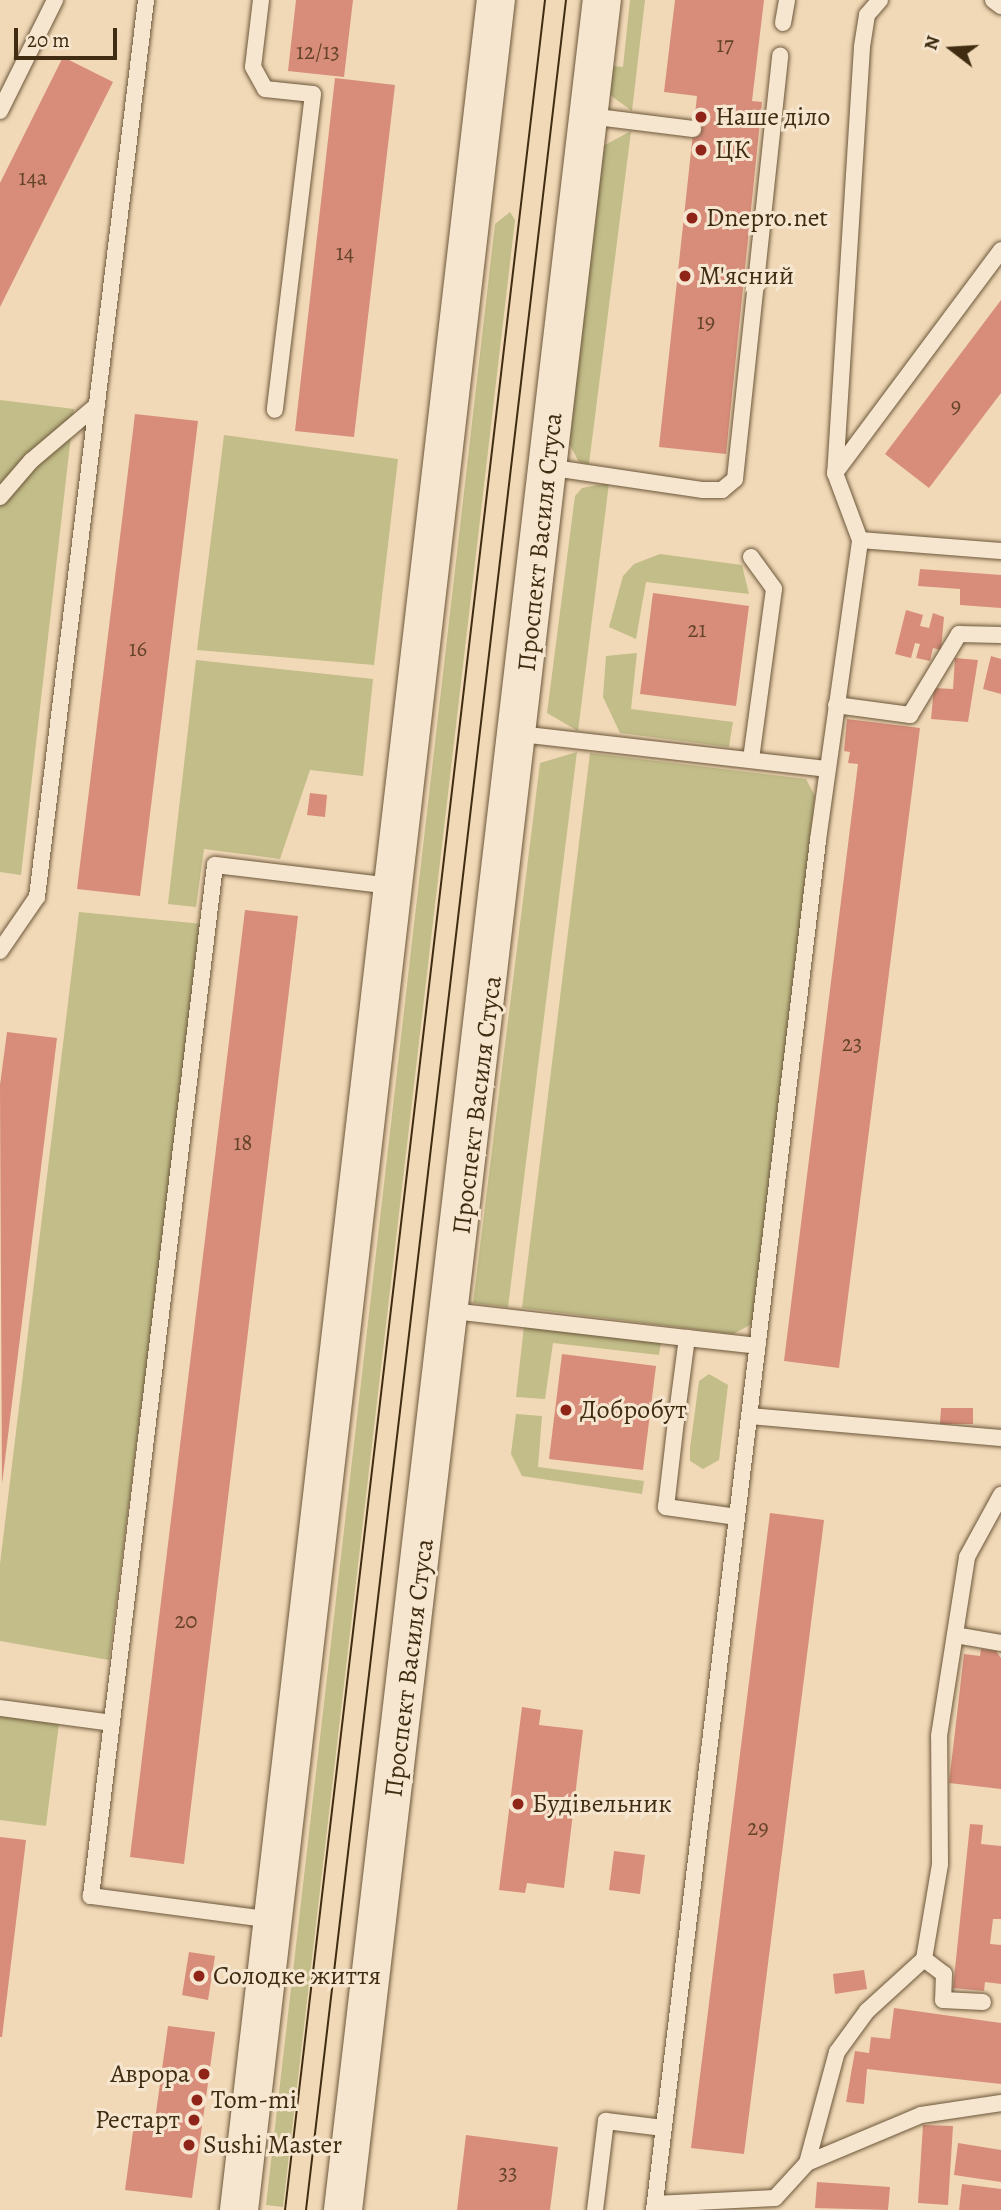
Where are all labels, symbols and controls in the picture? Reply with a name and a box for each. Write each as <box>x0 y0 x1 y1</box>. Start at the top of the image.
scale bar <box>18 14 121 58</box>
north arrow <box>917 14 987 84</box>
text: 20 m <box>27 26 70 54</box>
house number: 17 <box>716 31 734 59</box>
text: N <box>917 32 946 53</box>
house number: 12/13 <box>296 38 340 66</box>
place label: Наше діло <box>715 101 831 133</box>
marker: Наше діло <box>693 109 709 125</box>
place label: ЦК <box>715 134 750 166</box>
marker: ЦК <box>693 142 709 158</box>
house number: 14а <box>19 164 47 192</box>
place label: Dnepro.net <box>706 202 828 234</box>
marker: Dnepro.net <box>684 210 700 226</box>
house number: 14 <box>336 239 354 267</box>
place label: М'ясний <box>699 260 794 292</box>
marker: М'ясний <box>677 268 693 284</box>
house number: 19 <box>697 308 715 336</box>
house number: 9 <box>951 392 961 420</box>
street label: Проспект Василя Стуса <box>511 411 569 673</box>
house number: 21 <box>688 616 706 644</box>
house number: 16 <box>129 635 147 663</box>
street label: Проспект Василя Стуса <box>446 974 508 1236</box>
house number: 23 <box>842 1030 862 1058</box>
house number: 18 <box>233 1129 253 1157</box>
place label: Добробут <box>580 1394 687 1426</box>
marker: Добробут <box>558 1402 574 1418</box>
street label: Проспект Василя Стуса <box>378 1537 440 1799</box>
house number: 20 <box>174 1607 198 1635</box>
place label: Будівельник <box>532 1788 672 1820</box>
marker: Будівельник <box>510 1796 526 1812</box>
house number: 29 <box>747 1814 769 1842</box>
place label: Солодке життя <box>213 1960 381 1992</box>
marker: Солодке життя <box>191 1968 207 1984</box>
place label: Аврора <box>110 2058 190 2090</box>
marker: Аврора <box>196 2066 212 2082</box>
place label: Tom-mi <box>211 2084 297 2116</box>
marker: Tom-mi <box>189 2092 205 2108</box>
place label: Рестарт <box>95 2104 180 2136</box>
marker: Рестарт <box>186 2112 202 2128</box>
place label: Sushi Master <box>203 2129 342 2161</box>
marker: Sushi Master <box>181 2137 197 2153</box>
house number: 33 <box>498 2159 518 2187</box>

